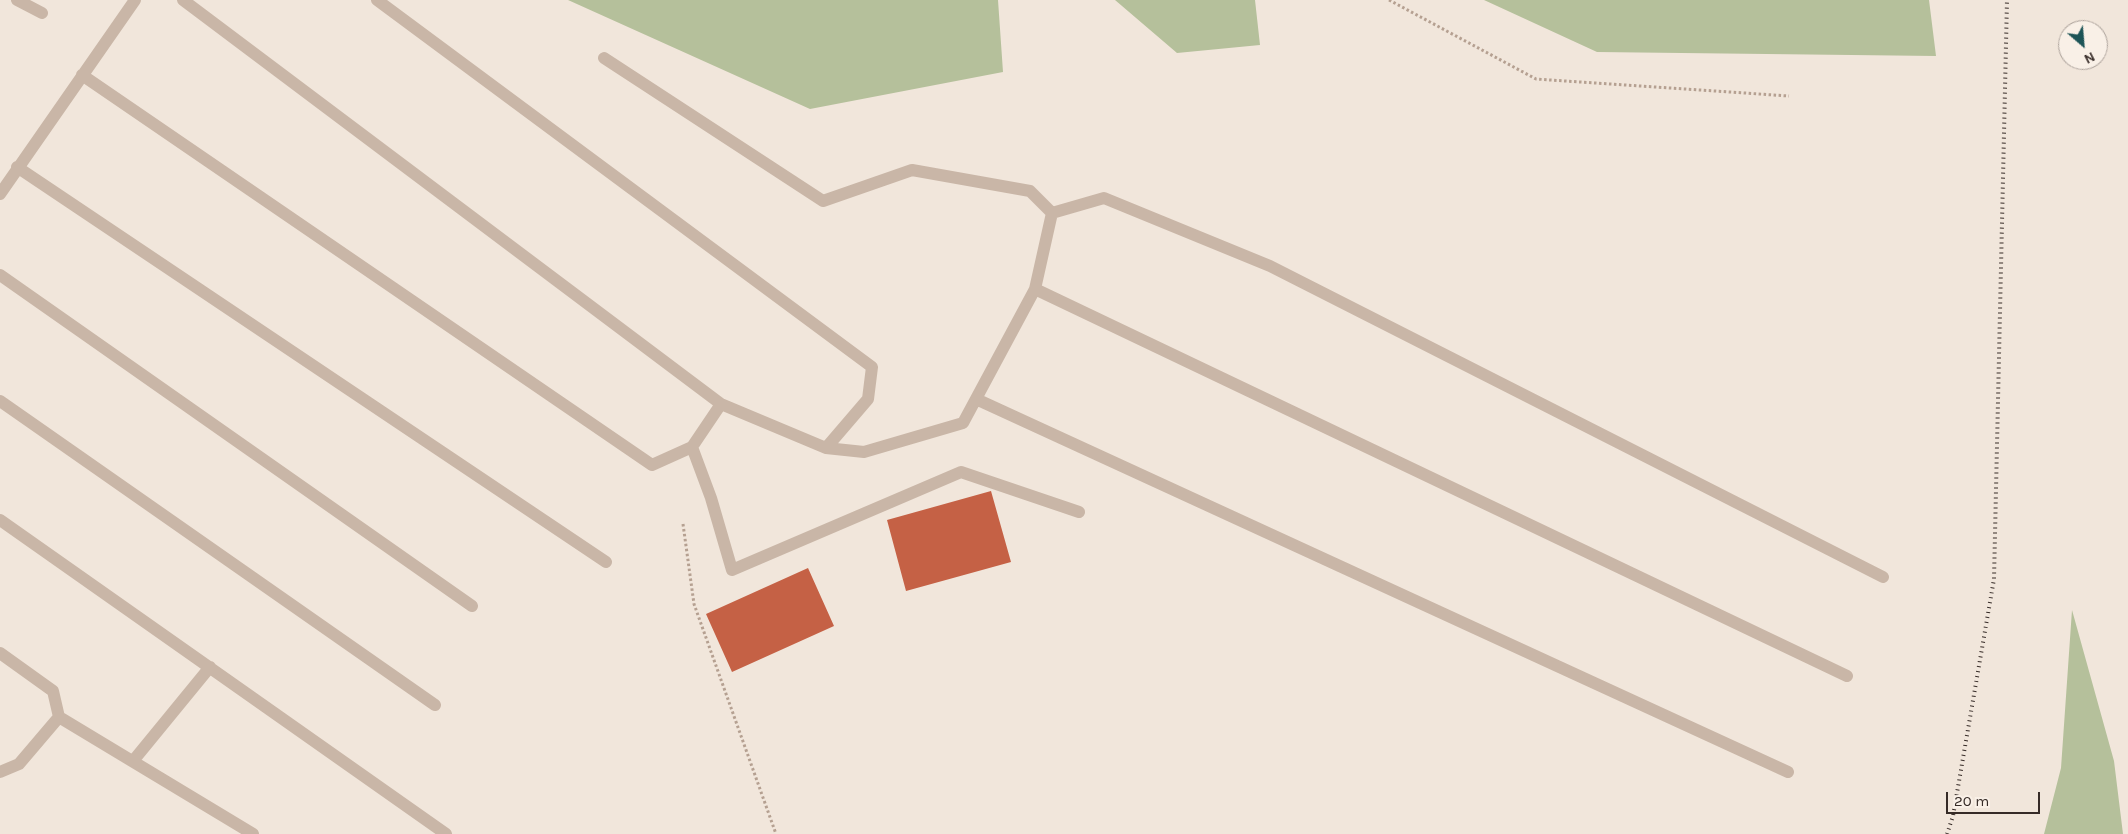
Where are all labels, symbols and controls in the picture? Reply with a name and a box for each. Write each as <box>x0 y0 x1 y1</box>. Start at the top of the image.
north arrow <box>2058 20 2108 70</box>
text: N <box>2081 48 2098 68</box>
scale bar <box>1948 782 2042 814</box>
text: 20 m <box>1954 792 1989 810</box>

